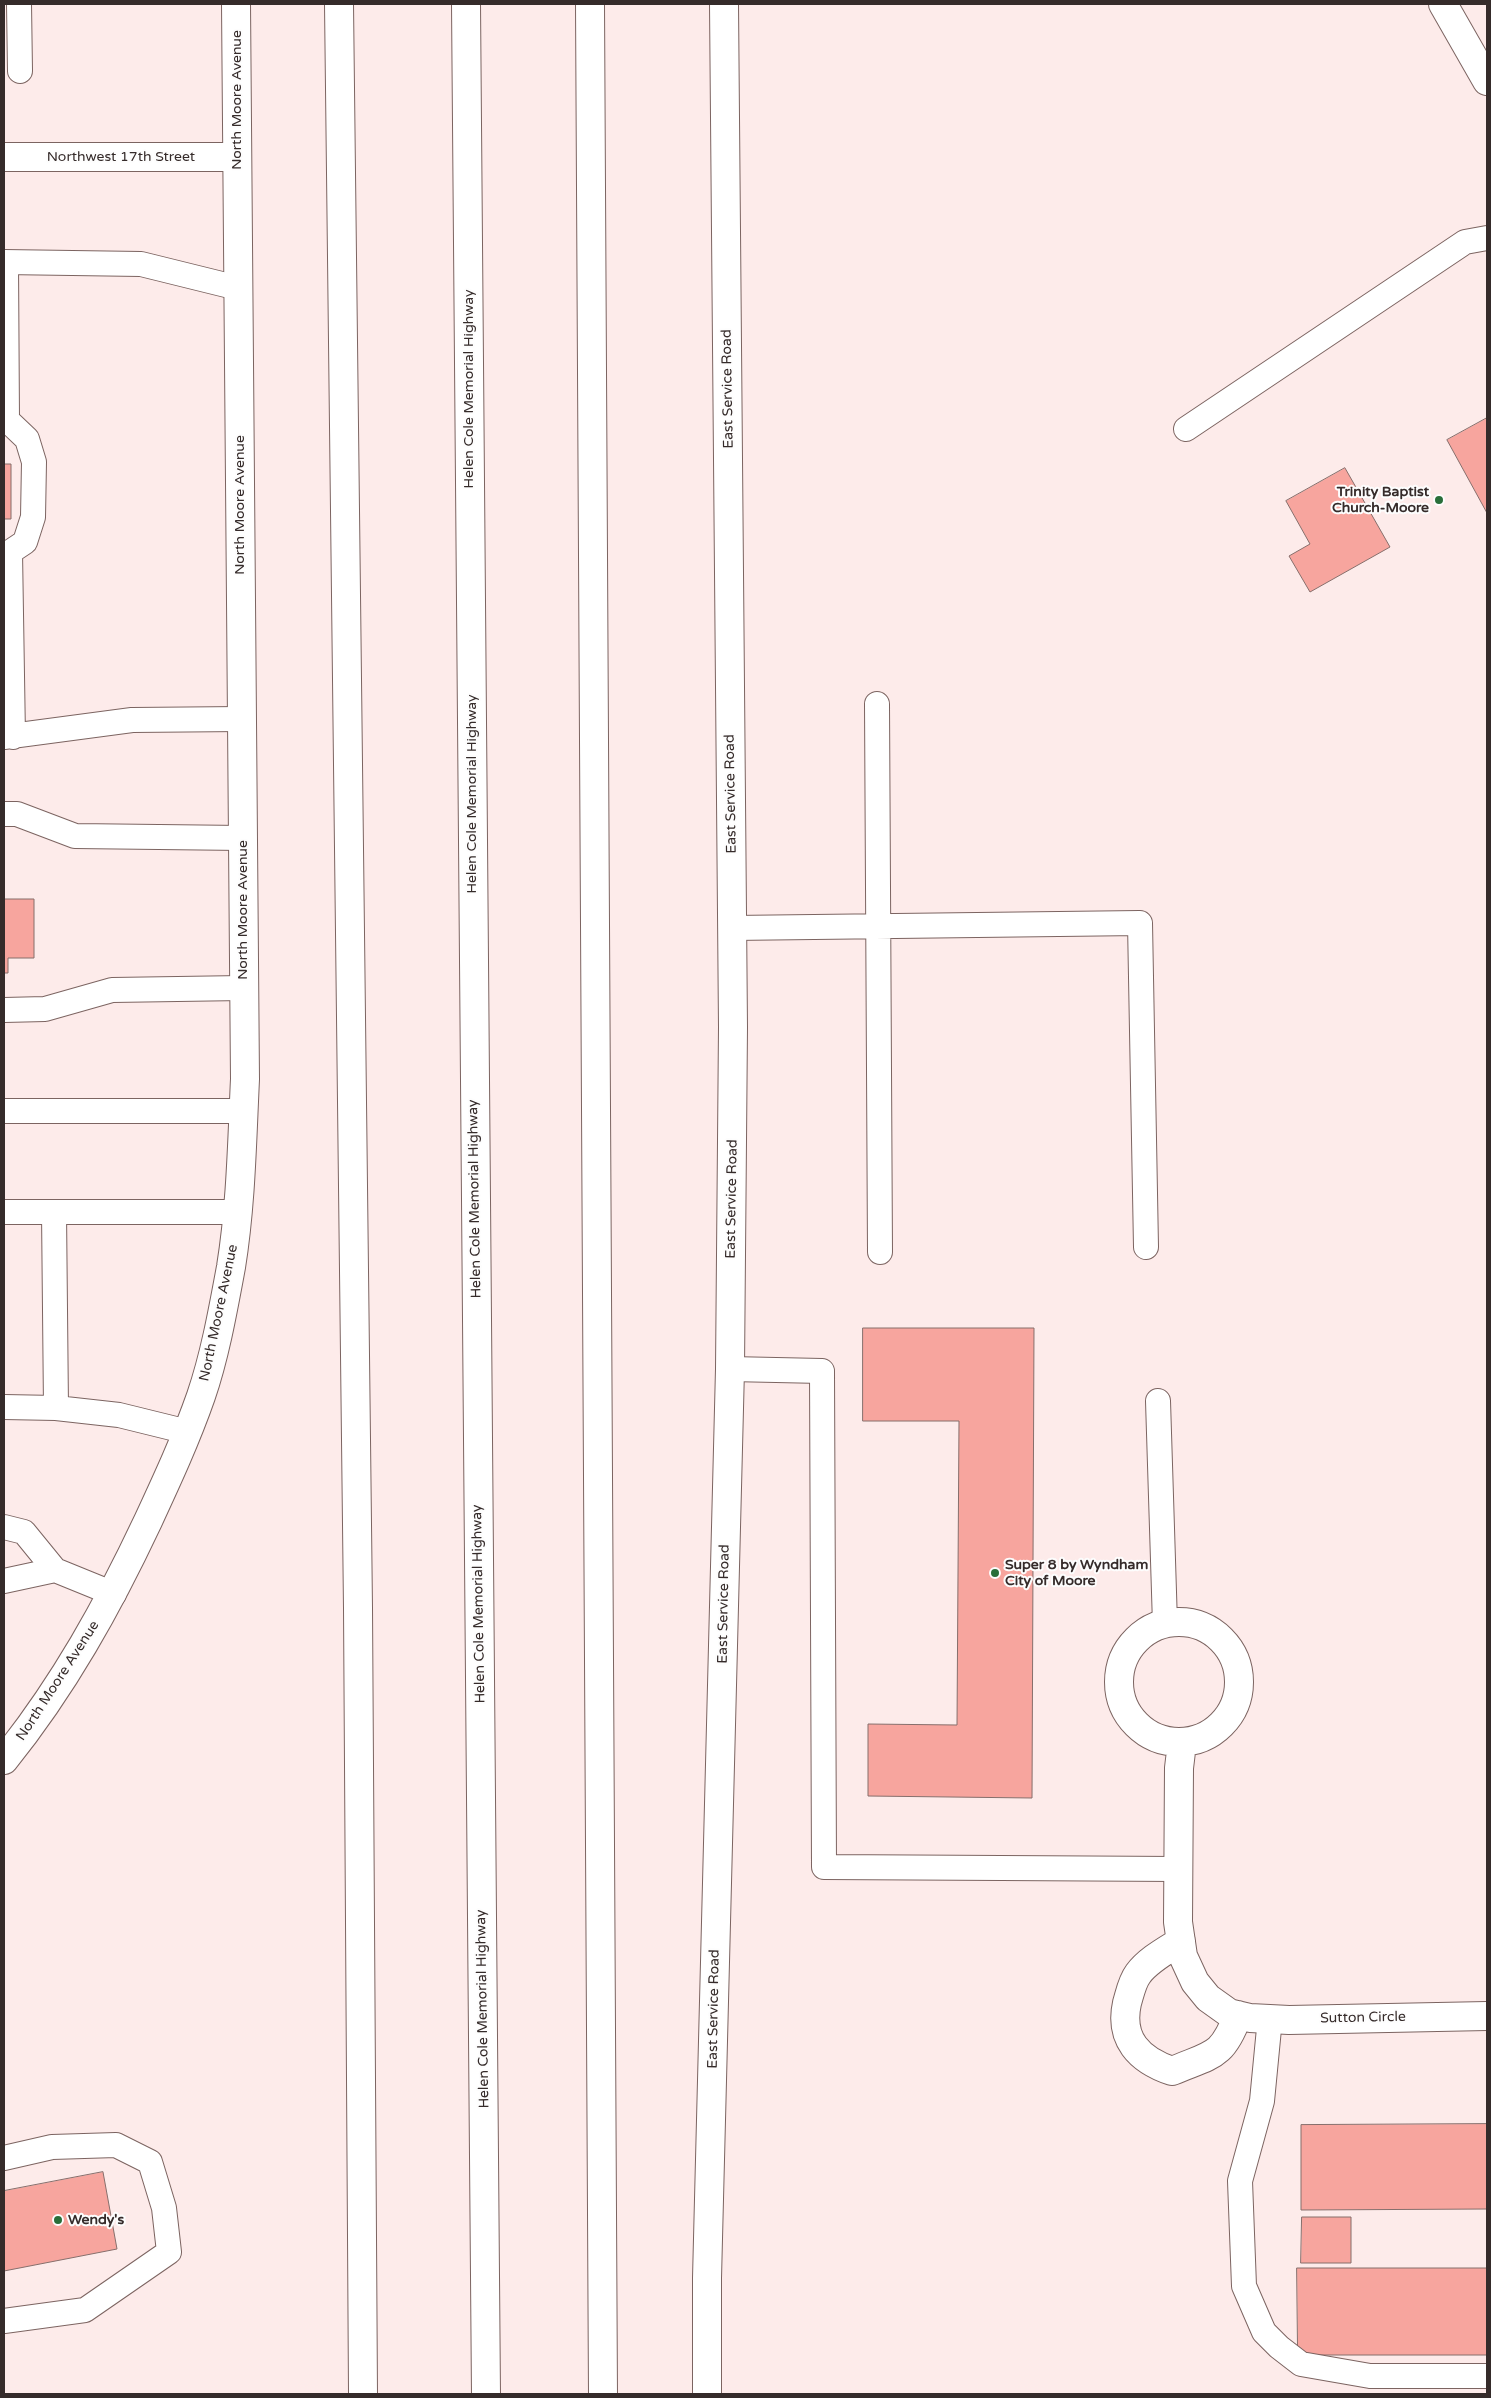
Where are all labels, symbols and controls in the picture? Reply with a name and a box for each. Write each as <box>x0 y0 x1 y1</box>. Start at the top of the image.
street label: North Moore Avenue <box>229 30 245 170</box>
street label: Northwest 17th Street <box>47 149 195 165</box>
street label: Helen Cole Memorial Highway <box>461 290 477 488</box>
street label: East Service Road <box>719 329 737 449</box>
street label: North Moore Avenue <box>232 435 248 575</box>
place label: Trinity Baptist Church-Moore <box>1332 484 1429 516</box>
marker: Trinity Baptist Church-Moore <box>1433 494 1445 506</box>
street label: Helen Cole Memorial Highway <box>464 695 480 893</box>
street label: East Service Road <box>722 734 740 854</box>
street label: North Moore Avenue <box>235 840 251 980</box>
street label: Helen Cole Memorial Highway <box>465 1099 485 1299</box>
street label: East Service Road <box>723 1139 741 1259</box>
street label: North Moore Avenue <box>196 1243 242 1383</box>
street label: Helen Cole Memorial Highway <box>469 1504 489 1704</box>
street label: East Service Road <box>715 1544 733 1664</box>
place label: Super 8 by Wyndham City of Moore <box>1005 1557 1148 1590</box>
marker: Super 8 by Wyndham City of Moore <box>989 1567 1001 1579</box>
street label: North Moore Avenue <box>13 1618 103 1744</box>
street label: Helen Cole Memorial Highway <box>473 1909 493 2109</box>
street label: East Service Road <box>705 1949 723 2069</box>
street label: Sutton Circle <box>1320 2009 1406 2027</box>
place label: Wendy's <box>68 2212 124 2228</box>
marker: Wendy's <box>52 2214 64 2226</box>

